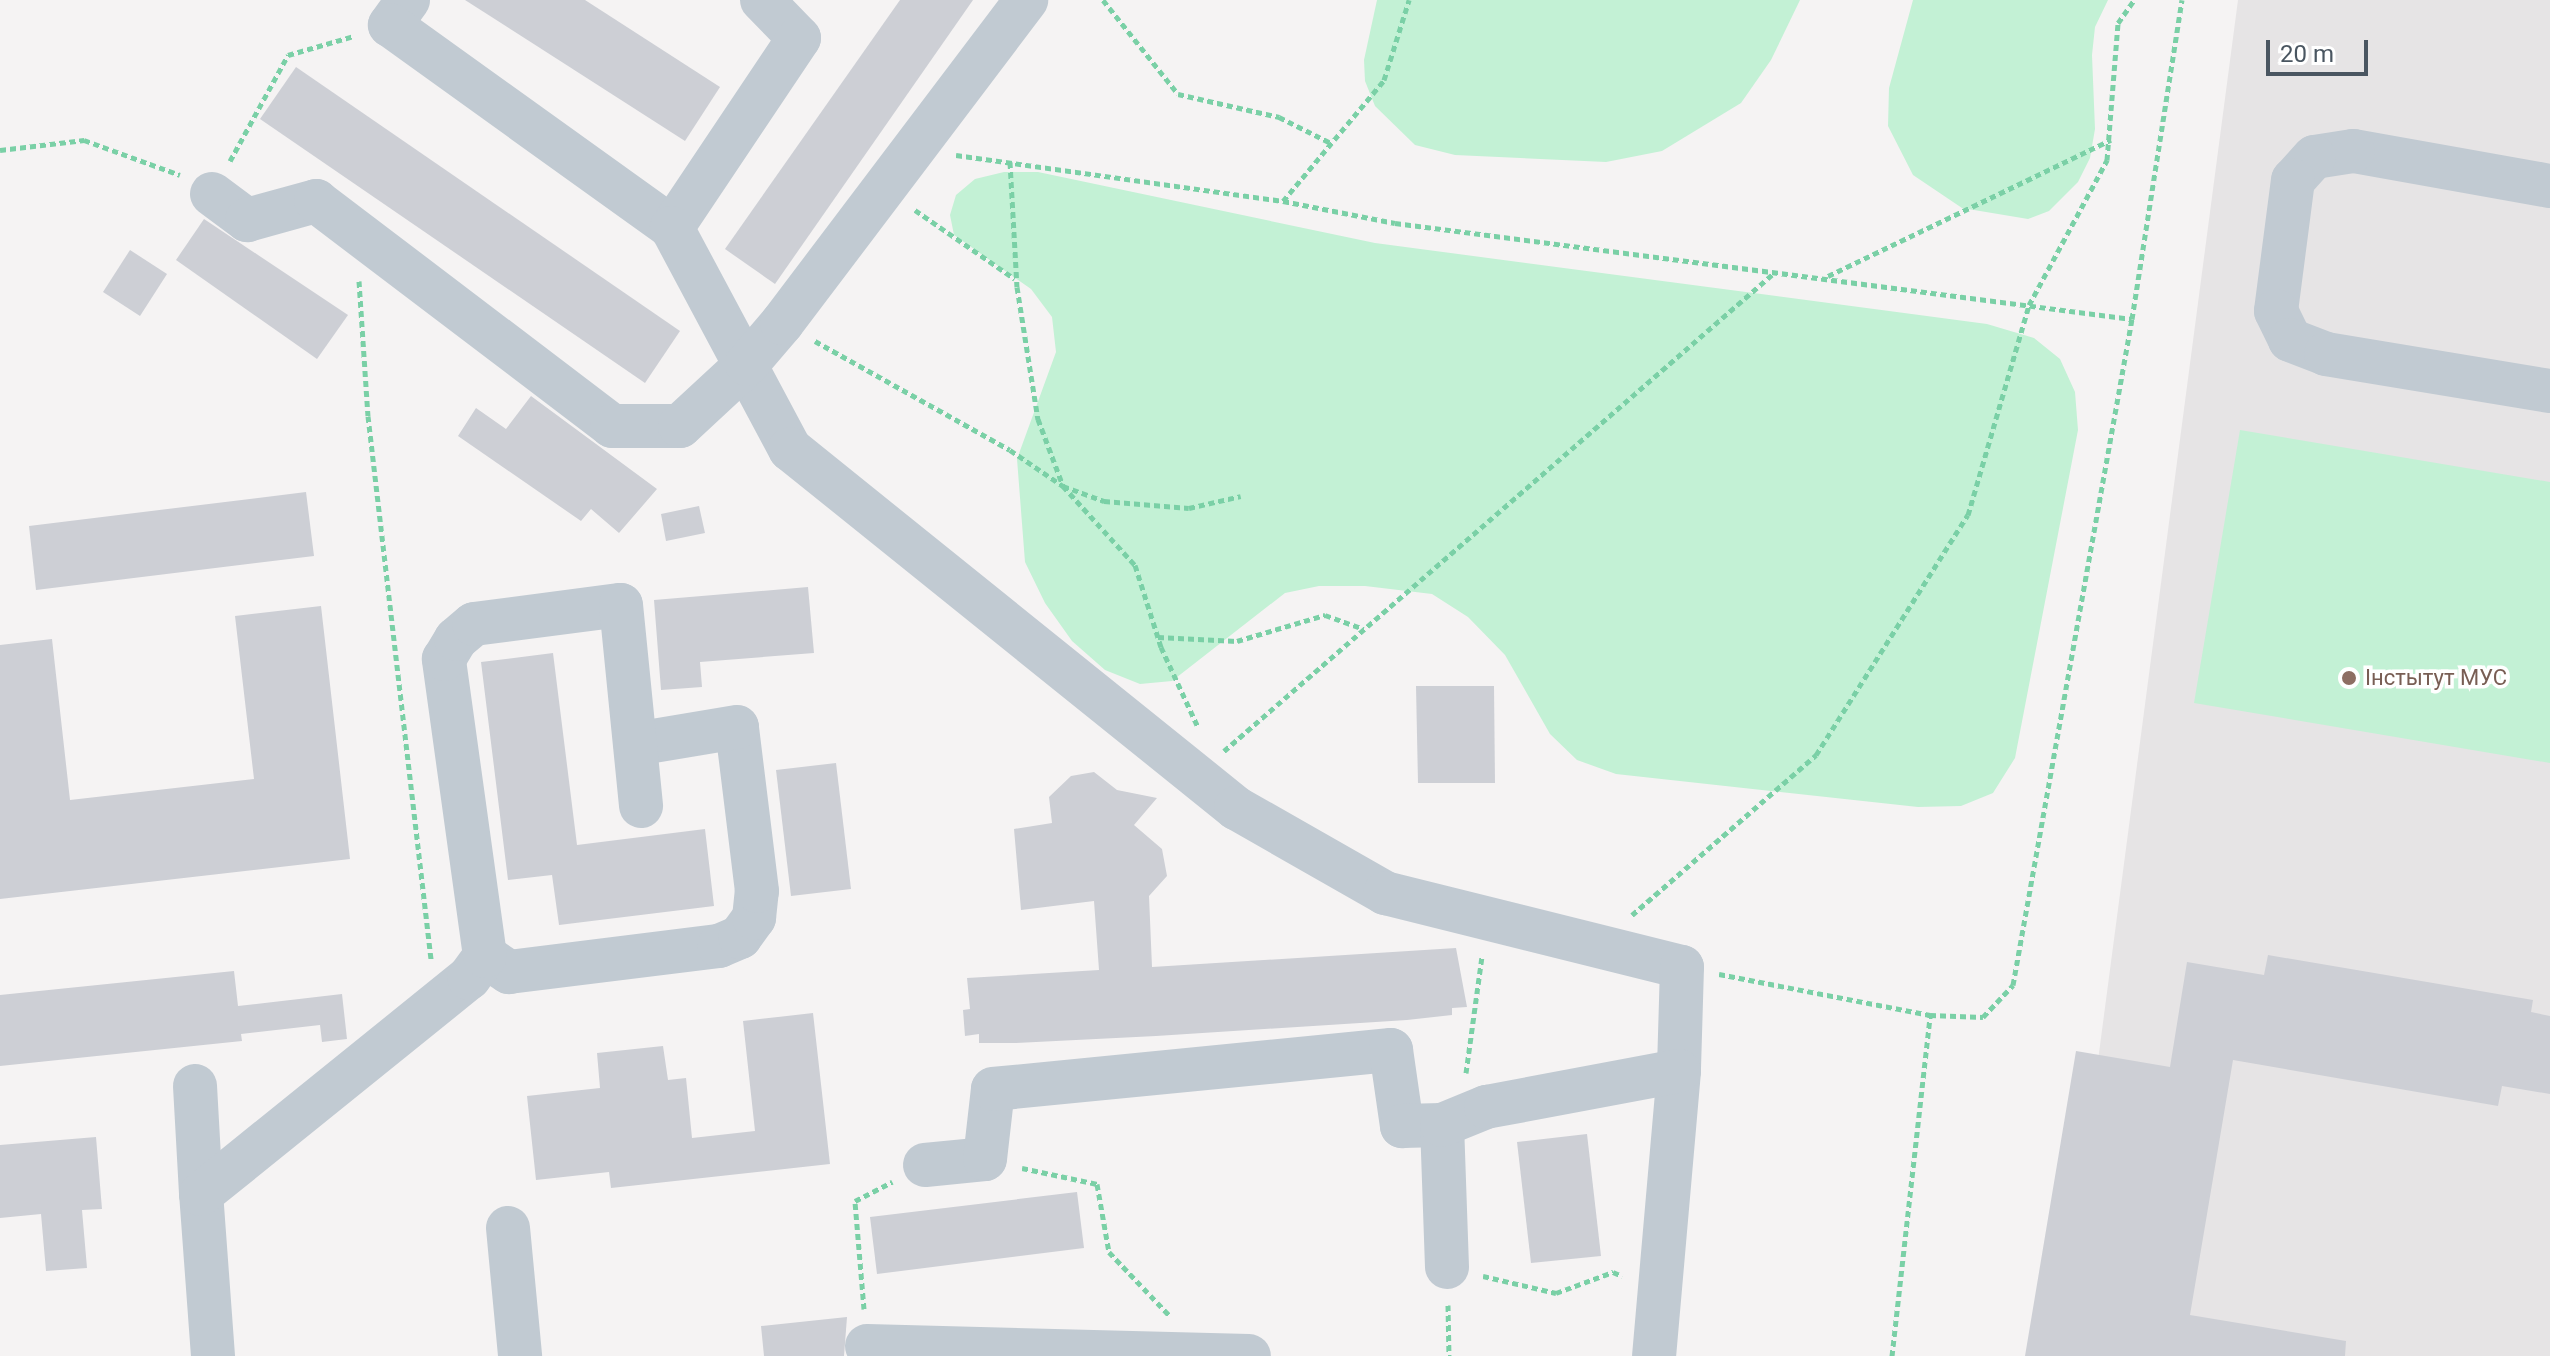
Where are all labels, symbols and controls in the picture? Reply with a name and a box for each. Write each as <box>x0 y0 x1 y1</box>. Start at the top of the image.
scale bar <box>2270 24 2372 74</box>
text: 20 m <box>2280 40 2334 68</box>
place label: Інстытут МУС <box>2365 665 2507 691</box>
marker: Інстытут МУС <box>2340 669 2358 687</box>

